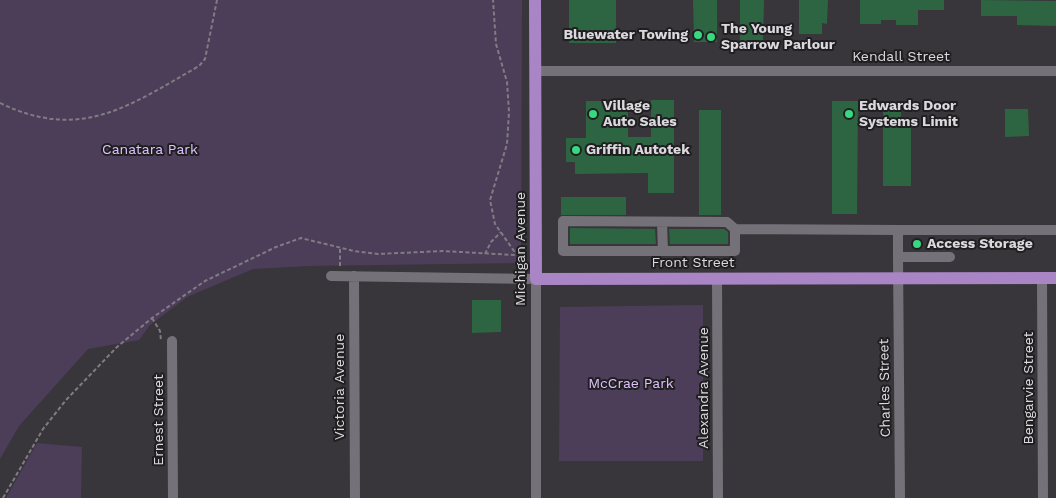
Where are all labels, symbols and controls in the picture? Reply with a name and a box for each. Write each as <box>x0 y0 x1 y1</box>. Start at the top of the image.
place label: The Young Sparrow Parlour <box>721 21 835 54</box>
place label: Bluewater Towing <box>563 27 688 43</box>
marker: Bluewater Towing <box>692 29 704 41</box>
marker: The Young Sparrow Parlour <box>705 31 717 43</box>
street label: Kendall Street <box>852 49 950 65</box>
place label: Village Auto Sales <box>603 98 677 130</box>
place label: Edwards Door Systems Limit <box>859 98 958 130</box>
marker: Village Auto Sales <box>587 108 599 120</box>
marker: Edwards Door Systems Limit <box>843 108 855 120</box>
park label: Canatara Park <box>102 142 198 158</box>
place label: Griffin Autotek <box>586 142 690 158</box>
marker: Griffin Autotek <box>570 144 582 156</box>
street label: Michigan Avenue <box>513 192 529 306</box>
place label: Access Storage <box>927 236 1033 252</box>
marker: Access Storage <box>911 238 923 250</box>
street label: Front Street <box>651 255 735 271</box>
street label: Alexandra Avenue <box>696 327 712 449</box>
street label: Bengarvie Street <box>1021 332 1037 444</box>
street label: Victoria Avenue <box>332 334 348 440</box>
street label: Charles Street <box>876 339 894 437</box>
street label: Ernest Street <box>151 374 167 466</box>
park label: McCrae Park <box>588 376 674 392</box>

